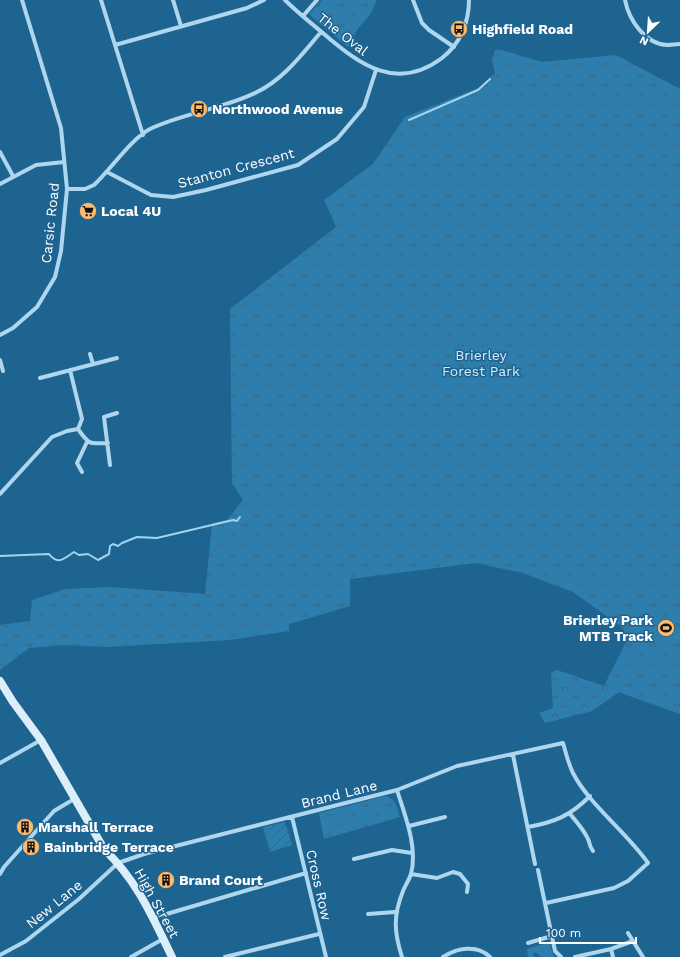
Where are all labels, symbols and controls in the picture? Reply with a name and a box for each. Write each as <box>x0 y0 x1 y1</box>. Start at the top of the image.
street label: The Oval <box>315 9 372 59</box>
north arrow <box>628 12 668 52</box>
bus stop icon: Highfield Road <box>449 19 469 39</box>
place label: Highfield Road <box>472 21 573 37</box>
text: N <box>638 33 650 48</box>
bus stop icon: Northwood Avenue <box>189 99 209 119</box>
place label: Northwood Avenue <box>212 101 343 117</box>
street label: Stanton Crescent <box>176 145 296 191</box>
street label: Carsic Road <box>38 182 62 264</box>
supermarket icon: Local 4U <box>78 201 98 221</box>
place label: Local 4U <box>101 203 161 219</box>
park label: Brierley Forest Park <box>442 347 520 379</box>
place label: Brierley Park MTB Track <box>563 612 653 644</box>
sports icon: Brierley Park MTB Track <box>656 618 676 638</box>
street label: Brand Lane <box>299 777 379 811</box>
building icon: Marshall Terrace <box>15 817 35 837</box>
place label: Marshall Terrace <box>38 819 154 835</box>
building icon: Bainbridge Terrace <box>21 837 41 857</box>
place label: Bainbridge Terrace <box>44 839 174 855</box>
street label: Cross Row <box>303 848 335 922</box>
street label: High Street <box>131 865 183 941</box>
building icon: Brand Court <box>156 870 176 890</box>
place label: Brand Court <box>179 872 263 888</box>
street label: New Lane <box>23 877 85 931</box>
scale bar <box>540 919 636 945</box>
text: 100 m <box>546 926 581 940</box>

